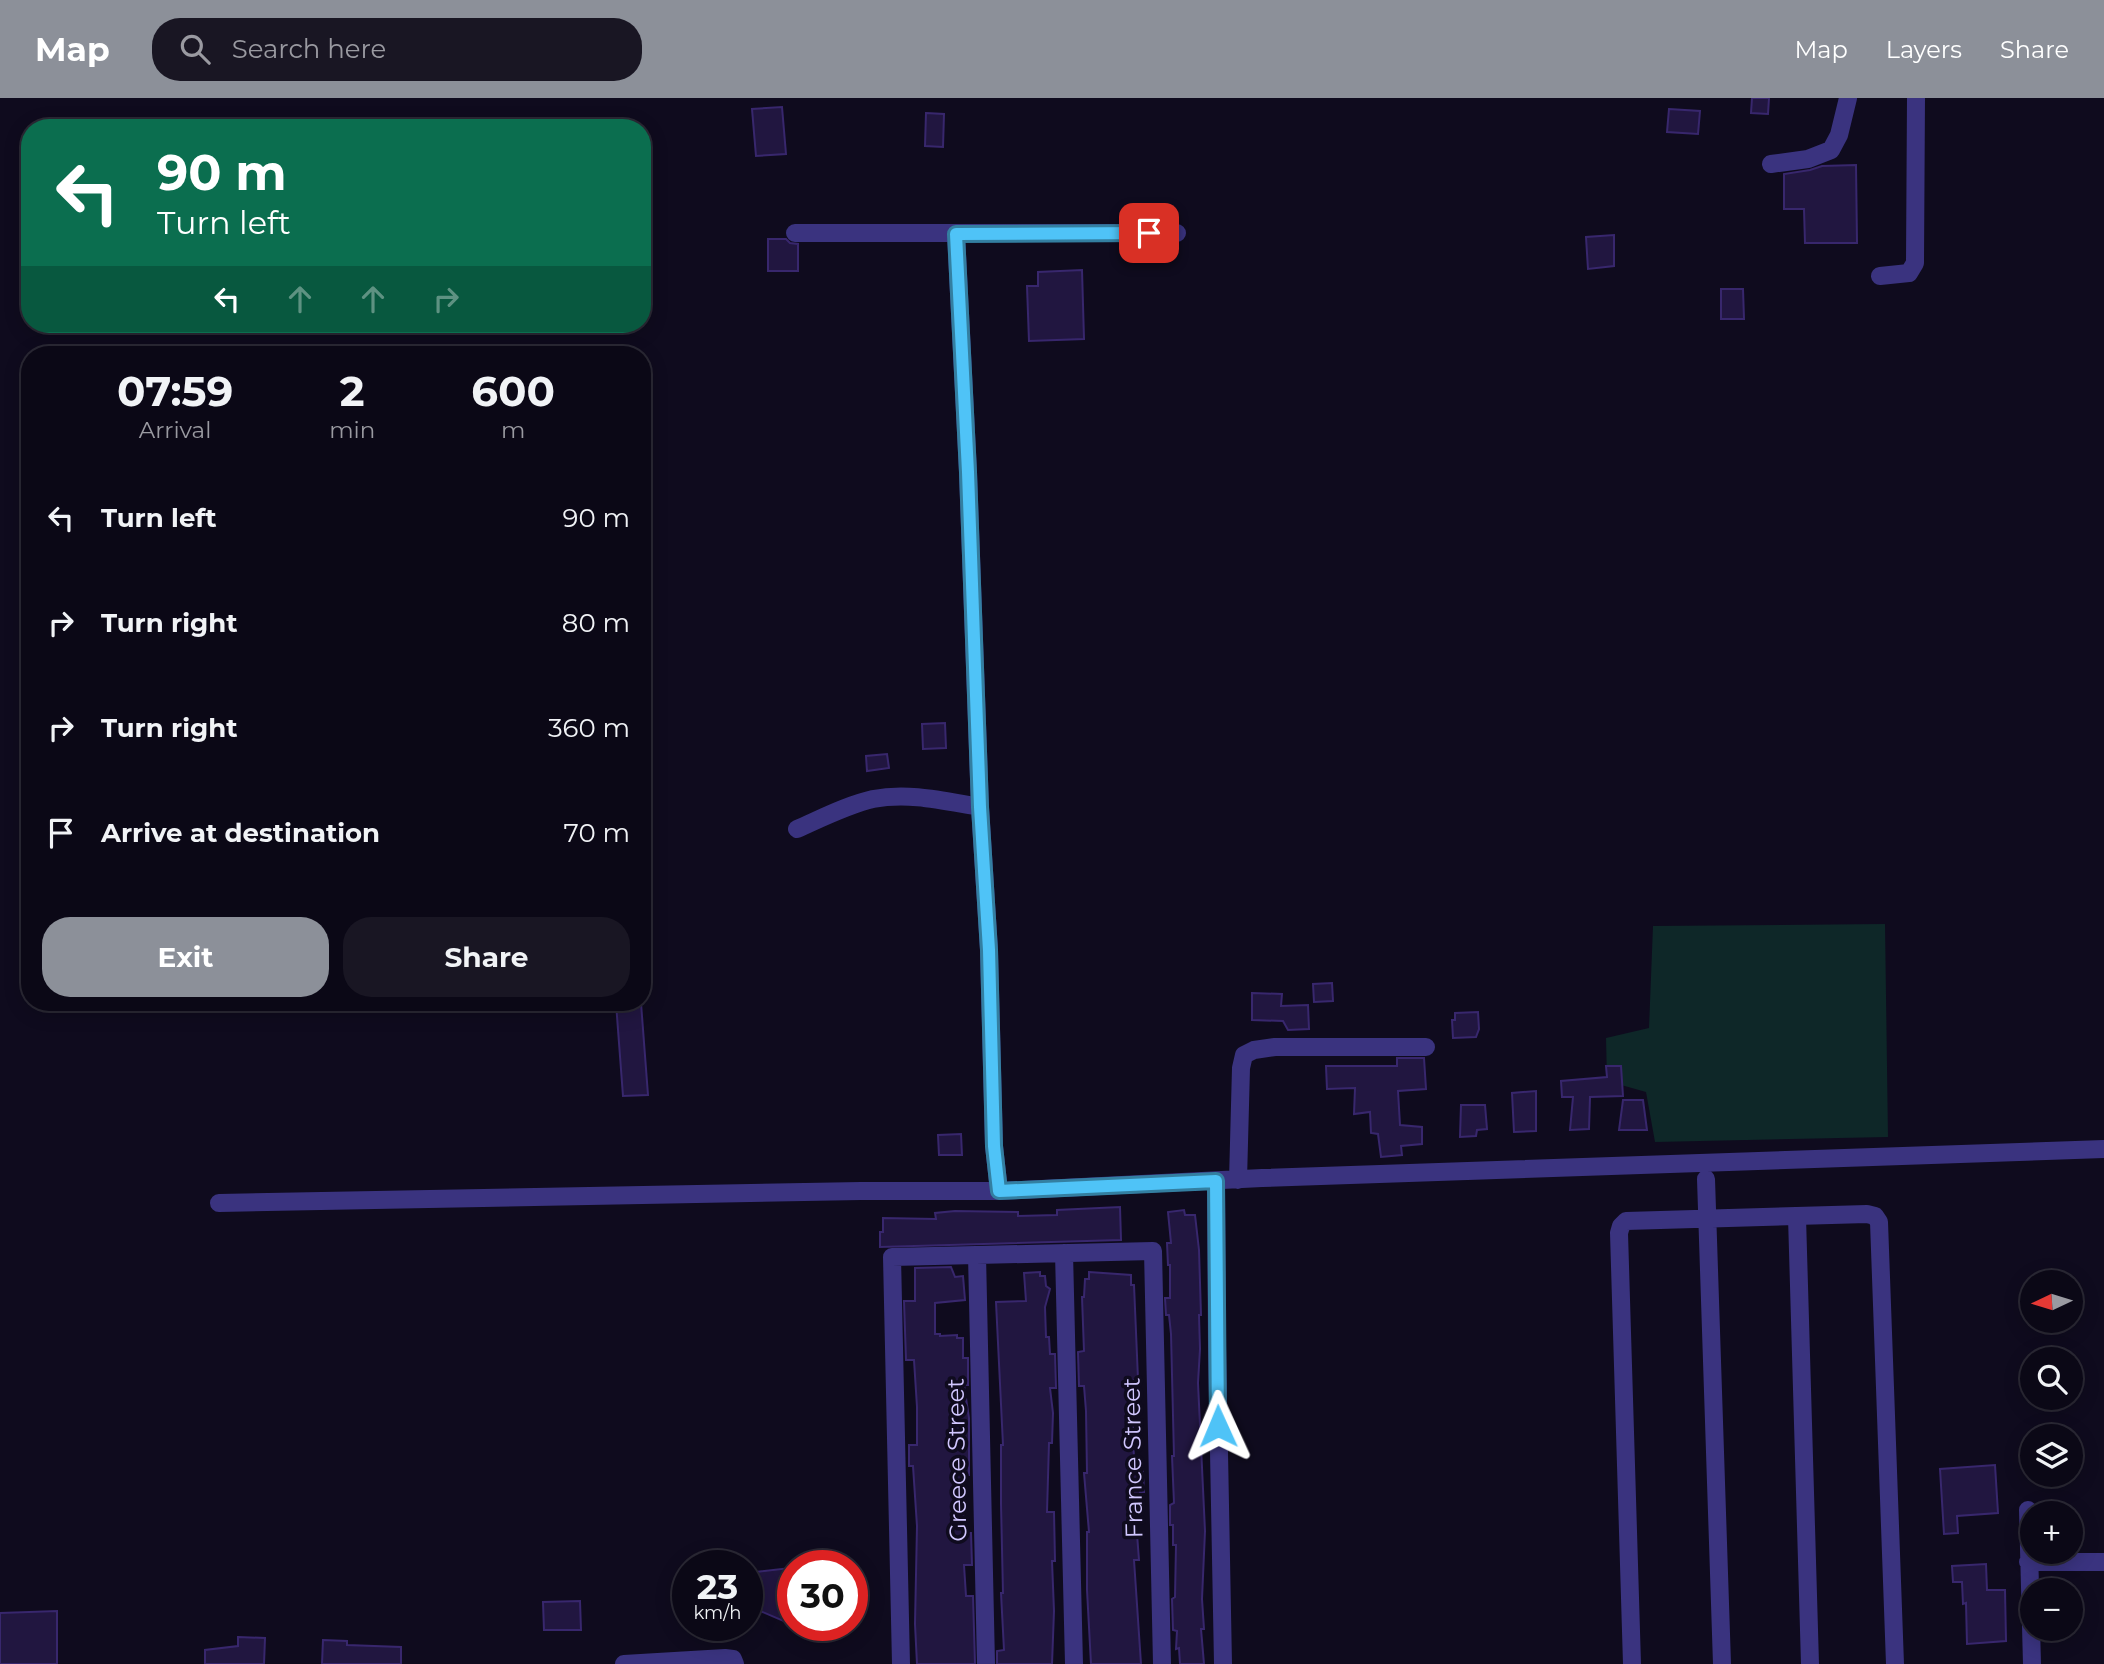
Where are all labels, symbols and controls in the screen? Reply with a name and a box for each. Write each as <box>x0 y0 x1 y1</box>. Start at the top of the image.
search box <box>152 18 642 81</box>
text: Map <box>35 29 110 69</box>
icon: search <box>176 30 214 68</box>
text: Search here <box>232 33 386 65</box>
text: Map <box>1794 35 1848 64</box>
text: Layers <box>1886 35 1962 64</box>
text: Share <box>2000 35 2069 64</box>
text: 90 m <box>157 143 287 202</box>
icon: left <box>42 147 133 238</box>
text: Turn left <box>157 203 291 242</box>
pin <box>1119 203 1179 263</box>
icon: arrive <box>1130 214 1168 252</box>
icon: left <box>208 280 246 318</box>
icon: ahead <box>281 280 319 318</box>
icon: ahead <box>354 280 392 318</box>
icon: right <box>427 280 465 318</box>
text: 07:59 <box>117 365 233 417</box>
text: 2 <box>340 365 365 417</box>
text: 600 <box>471 365 555 417</box>
text: Arrival <box>139 416 211 444</box>
text: min <box>329 416 375 444</box>
text: m <box>501 416 525 444</box>
icon: left <box>42 499 80 537</box>
text: Turn left <box>101 502 217 534</box>
text: 90 m <box>563 502 630 534</box>
icon: right <box>42 604 80 642</box>
text: Turn right <box>101 607 237 639</box>
text: 80 m <box>562 607 630 639</box>
icon: right <box>42 709 80 747</box>
text: Turn right <box>101 712 237 744</box>
text: 360 m <box>548 712 630 744</box>
icon: arrive <box>42 814 80 852</box>
text: Arrive at destination <box>101 817 380 849</box>
text: 70 m <box>564 817 630 849</box>
button: Exit <box>42 917 329 997</box>
button: Share <box>343 917 630 997</box>
north arrow <box>2020 1270 2082 1334</box>
map controls <box>2020 1270 2083 1641</box>
button: search <box>2020 1347 2083 1410</box>
street label: France Street <box>1117 1377 1148 1539</box>
street label: Greece Street <box>941 1378 972 1542</box>
position arrow <box>1181 1389 1255 1463</box>
button: layers <box>2020 1424 2083 1487</box>
button: + <box>2020 1501 2083 1564</box>
speed limit sign: 30 <box>777 1550 868 1641</box>
text: 23 <box>697 1565 738 1608</box>
button: − <box>2020 1578 2083 1641</box>
text: km/h <box>693 1602 742 1624</box>

